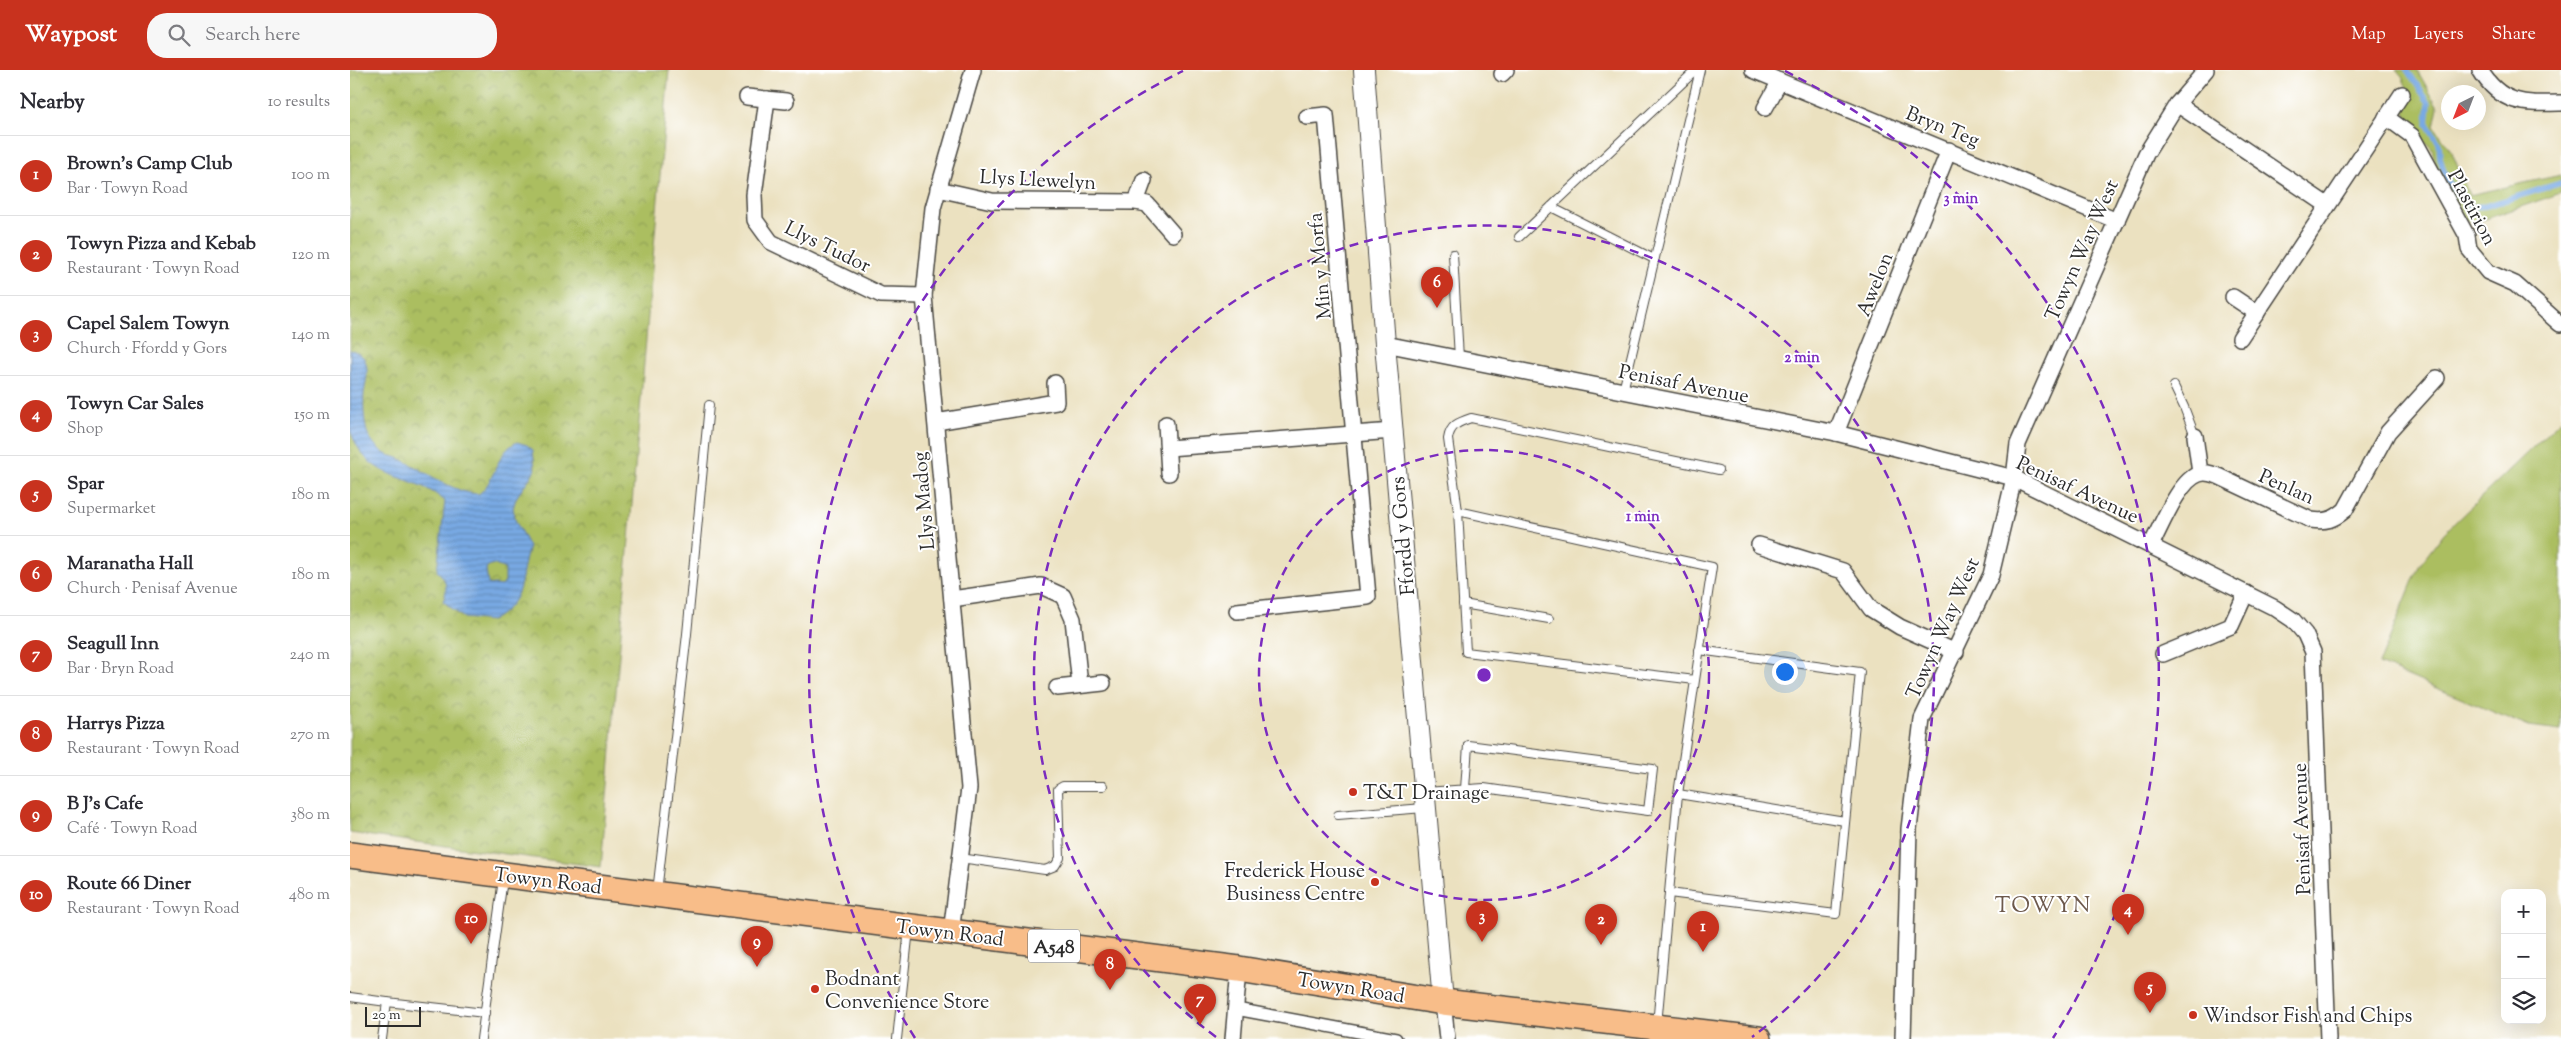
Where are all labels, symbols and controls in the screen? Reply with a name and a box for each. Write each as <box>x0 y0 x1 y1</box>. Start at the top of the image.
search box <box>147 13 497 58</box>
text: Waypost <box>25 18 117 52</box>
icon: search <box>165 21 193 49</box>
text: Search here <box>205 22 300 49</box>
text: Map <box>2351 22 2386 48</box>
text: Layers <box>2414 22 2464 48</box>
text: Share <box>2492 22 2536 48</box>
north arrow <box>2441 85 2486 130</box>
text: Nearby <box>20 88 85 118</box>
text: 10 results <box>268 91 330 114</box>
street label: Bryn Teg <box>1901 100 1984 156</box>
text: Brown's Camp Club <box>67 151 232 178</box>
text: 1 <box>33 164 39 187</box>
text: 100 m <box>291 164 330 187</box>
street label: Llys Llewelyn <box>979 164 1097 199</box>
street label: Plastirion <box>2439 165 2503 251</box>
street label: Towyn Way West <box>2039 175 2128 326</box>
text: Bar · Towyn Road <box>67 178 188 201</box>
text: 3 min <box>1944 189 1979 210</box>
street label: Min y Morfa <box>1302 211 1341 320</box>
street label: Llys Tudor <box>779 215 875 282</box>
text: Towyn Pizza and Kebab <box>67 231 256 258</box>
text: 2 <box>32 244 40 267</box>
text: 120 m <box>292 244 330 267</box>
street label: Awelon <box>1850 248 1902 321</box>
text: Restaurant · Towyn Road <box>67 258 240 281</box>
pin: 6 <box>1421 267 1453 308</box>
text: Capel Salem Towyn <box>67 311 230 338</box>
text: 3 <box>33 324 39 347</box>
text: 140 m <box>292 324 330 347</box>
text: Church · Ffordd y Gors <box>67 338 227 361</box>
text: 2 min <box>1784 348 1820 369</box>
street label: Penisaf Avenue <box>1616 359 1751 412</box>
text: Towyn Car Sales <box>67 391 204 418</box>
text: 4 <box>32 404 40 427</box>
text: 150 m <box>294 404 330 427</box>
text: Shop <box>67 418 103 441</box>
street label: Llys Madog <box>907 450 944 551</box>
street label: Penisaf Avenue <box>2011 450 2143 532</box>
street label: Penlan <box>2254 463 2319 513</box>
text: Spar <box>67 471 105 498</box>
street label: Ffordd y Gors <box>1385 475 1424 596</box>
text: 5 <box>33 484 39 507</box>
text: 180 m <box>291 484 330 507</box>
text: Supermarket <box>67 498 156 521</box>
text: 1 min <box>1626 507 1660 528</box>
text: Maranatha Hall <box>67 551 193 578</box>
street label: Towyn Way West <box>1900 553 1989 704</box>
text: 6 <box>32 564 40 587</box>
text: 180 m <box>291 564 330 587</box>
text: Church · Penisaf Avenue <box>67 578 238 601</box>
text: Seagull Inn <box>67 631 159 658</box>
text: 7 <box>32 644 40 667</box>
text: 240 m <box>289 644 330 667</box>
text: Bar · Bryn Road <box>67 658 174 681</box>
your location <box>1772 659 1798 685</box>
centre of rings <box>1475 666 1493 684</box>
text: Harrys Pizza <box>67 711 165 738</box>
text: 8 <box>32 724 40 747</box>
text: 270 m <box>290 724 330 747</box>
text: Restaurant · Towyn Road <box>67 738 240 761</box>
street label: Penisaf Avenue <box>2287 762 2320 896</box>
place label: T&T Drainage <box>1363 780 1490 809</box>
marker: T&T Drainage <box>1347 786 1359 798</box>
text: B J's Cafe <box>67 791 143 818</box>
text: 9 <box>32 804 40 827</box>
text: 380 m <box>290 804 330 827</box>
text: Café · Towyn Road <box>67 818 197 841</box>
place label: Frederick House Business Centre <box>1224 858 1365 910</box>
street label: Towyn Road <box>492 861 603 903</box>
text: Route 66 Diner <box>67 871 191 898</box>
marker: Frederick House Business Centre <box>1369 876 1381 888</box>
text: 10 <box>29 884 43 907</box>
text: 480 m <box>289 884 330 907</box>
map controls <box>2501 889 2546 1024</box>
button: + <box>2501 889 2546 934</box>
district label: TOWYN <box>1995 891 2091 923</box>
pin: 4 <box>2112 894 2144 935</box>
text: Restaurant · Towyn Road <box>67 898 240 921</box>
pin: 3 <box>1466 901 1498 942</box>
pin: 10 <box>455 903 487 944</box>
pin: 2 <box>1585 904 1617 945</box>
pin: 1 <box>1687 911 1719 952</box>
street label: Towyn Road <box>894 913 1005 955</box>
pin: 9 <box>741 926 773 967</box>
road number: A548 <box>1028 929 1080 962</box>
button: − <box>2501 934 2546 979</box>
pin: 8 <box>1094 949 1126 990</box>
place label: Bodnant Convenience Store <box>825 966 989 1018</box>
street label: Towyn Road <box>1295 967 1407 1012</box>
pin: 5 <box>2134 972 2166 1013</box>
button: layers <box>2501 979 2546 1024</box>
marker: Bodnant Convenience Store <box>809 983 821 995</box>
pin: 7 <box>1184 984 1216 1025</box>
place label: Windsor Fish and Chips <box>2203 1003 2412 1032</box>
scale bar <box>365 1004 421 1027</box>
text: 20 m <box>372 1006 401 1026</box>
marker: Windsor Fish and Chips <box>2187 1009 2199 1021</box>

